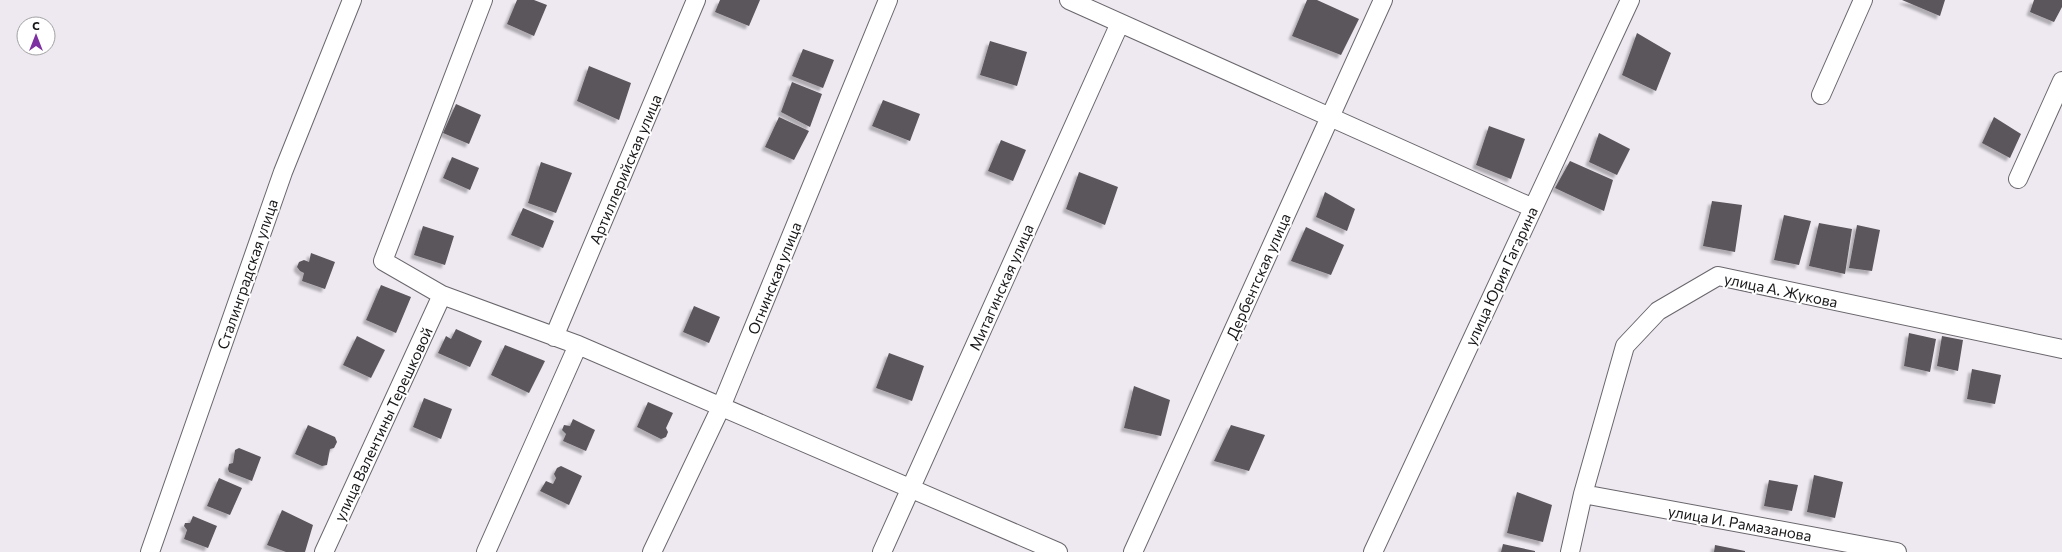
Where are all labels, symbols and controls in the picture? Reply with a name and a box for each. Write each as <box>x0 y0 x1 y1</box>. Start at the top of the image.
north arrow <box>16 16 56 56</box>
text: С <box>32 19 40 32</box>
street label: Артиллерийская улица <box>585 91 665 247</box>
street label: Сталинградская улица <box>213 197 281 351</box>
street label: улица Юрия Гагарина <box>1461 204 1541 348</box>
street label: Дербентская улица <box>1222 210 1294 342</box>
street label: Огнинская улица <box>743 219 805 337</box>
street label: Митагинская улица <box>965 221 1037 353</box>
street label: улица А. Жукова <box>1722 269 1840 311</box>
street label: улица Валентины Терешковой <box>330 324 436 524</box>
street label: улица И. Рамазанова <box>1667 501 1813 545</box>

